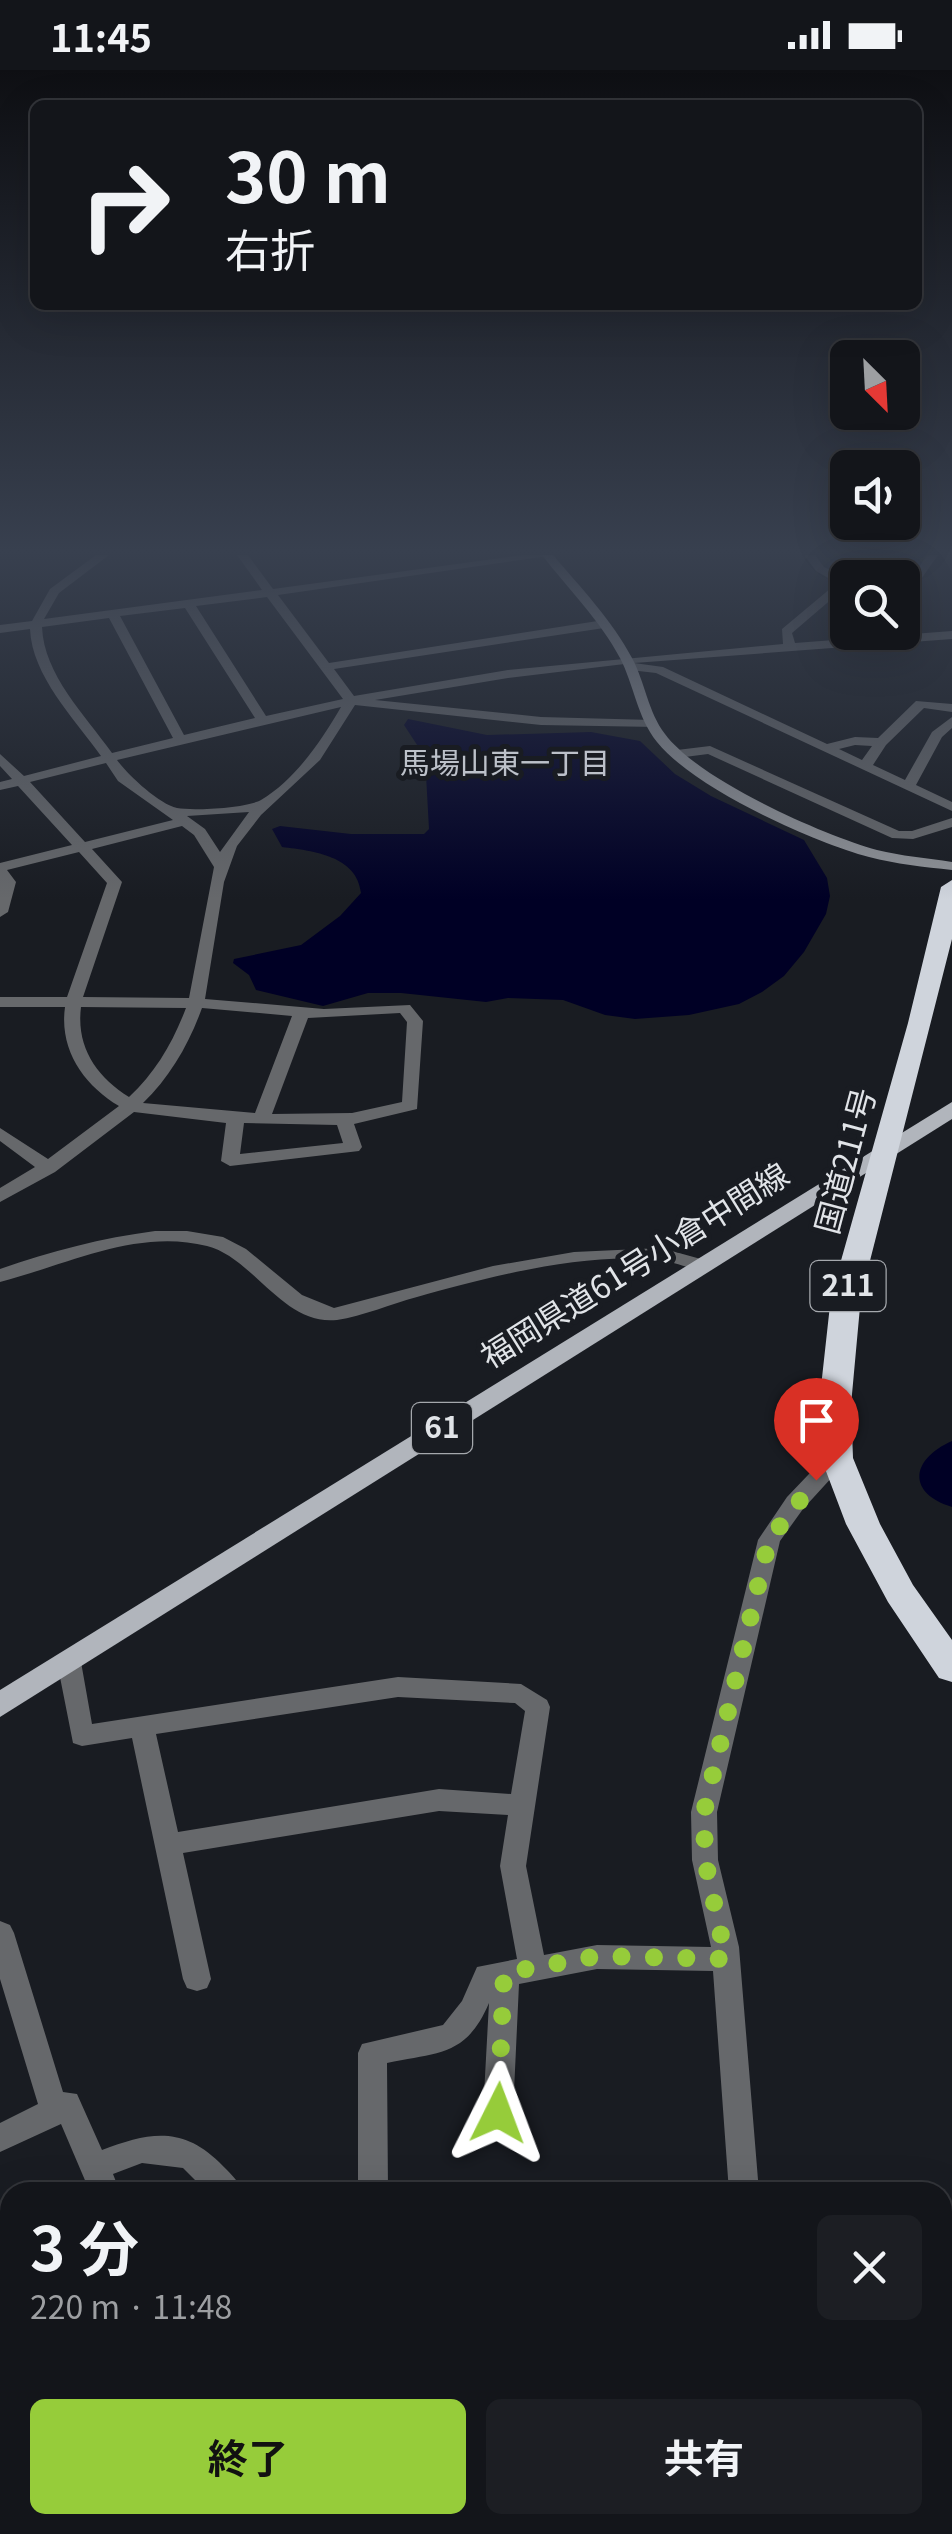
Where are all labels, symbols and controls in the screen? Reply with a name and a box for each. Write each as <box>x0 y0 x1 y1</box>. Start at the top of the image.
text: 11:45 <box>50 8 152 63</box>
text: 30 m <box>225 122 391 223</box>
icon: right <box>60 140 190 270</box>
text: 右折 <box>225 215 315 280</box>
north arrow <box>830 340 920 430</box>
map controls <box>830 340 920 650</box>
button: sound <box>830 450 920 540</box>
button: search <box>830 560 920 650</box>
district label: 馬場山東一丁目 <box>400 739 610 783</box>
street label: 国道211号 <box>802 1082 885 1238</box>
street label: 福岡県道61号小倉中間線 <box>470 1150 796 1377</box>
road number: 211 <box>810 1261 886 1311</box>
pin <box>774 1378 859 1481</box>
icon: arrive <box>789 1393 844 1448</box>
road number: 61 <box>412 1403 472 1453</box>
position arrow <box>446 2061 550 2165</box>
text: 3 分 <box>30 2201 139 2288</box>
button: close <box>817 2215 922 2320</box>
text: 220 m · 11:48 <box>30 2282 232 2328</box>
button: 終了 <box>30 2399 466 2514</box>
button: 共有 <box>486 2399 922 2514</box>

